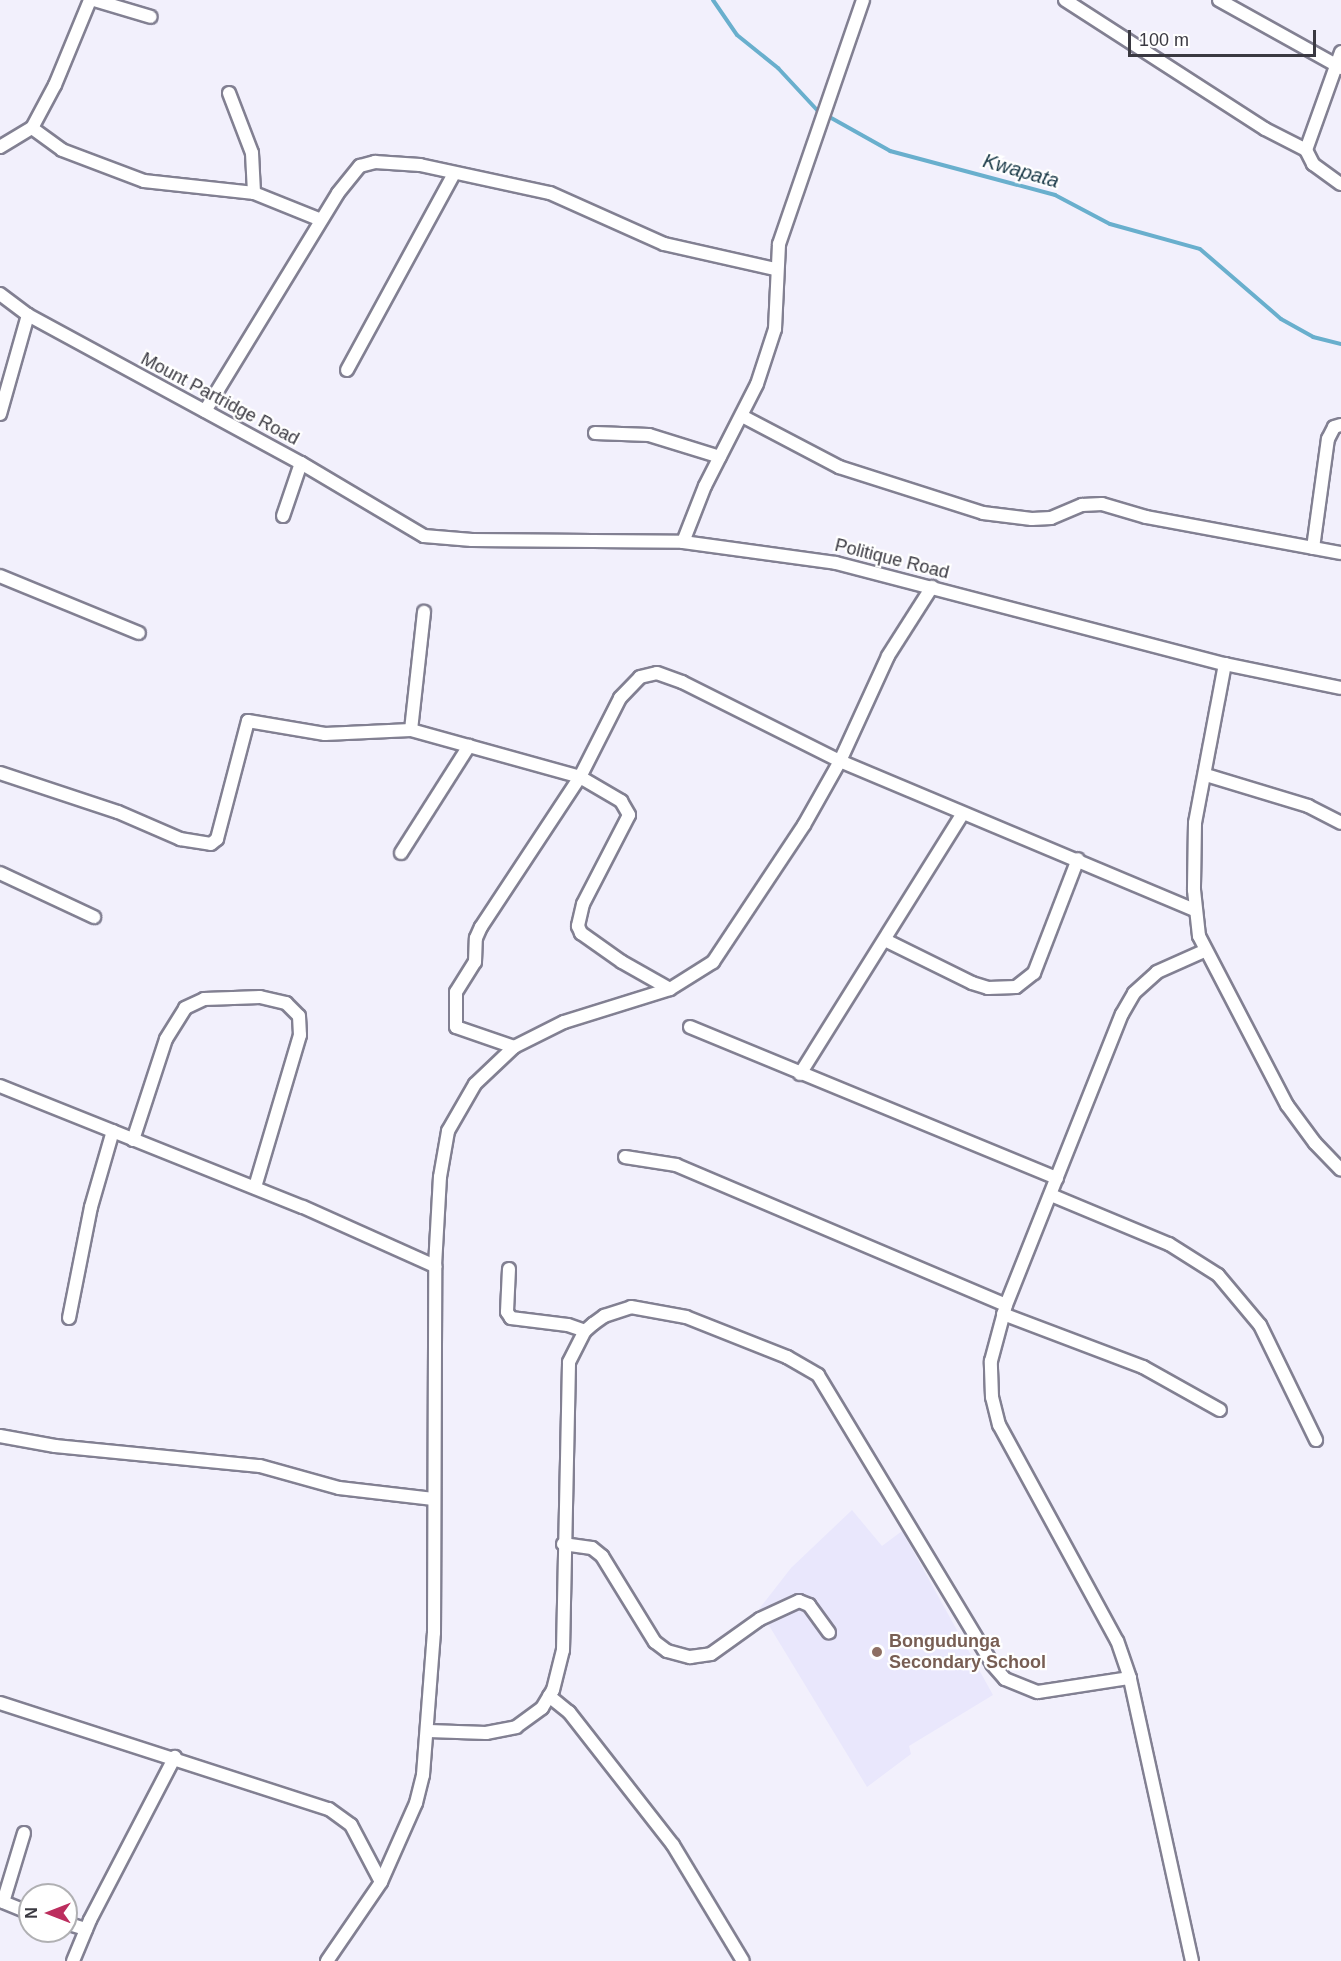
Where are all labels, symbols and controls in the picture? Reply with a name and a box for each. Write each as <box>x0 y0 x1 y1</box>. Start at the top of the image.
scale bar <box>1131 18 1318 56</box>
text: 100 m <box>1139 30 1189 50</box>
water label: Kwapata <box>980 149 1062 193</box>
street label: Mount Partridge Road <box>137 348 303 450</box>
street label: Politique Road <box>833 534 951 584</box>
place label: Bongudunga Secondary School <box>889 1631 1046 1674</box>
marker: Bongudunga Secondary School <box>870 1645 884 1659</box>
north arrow <box>18 1883 78 1943</box>
text: N <box>23 1907 40 1919</box>

